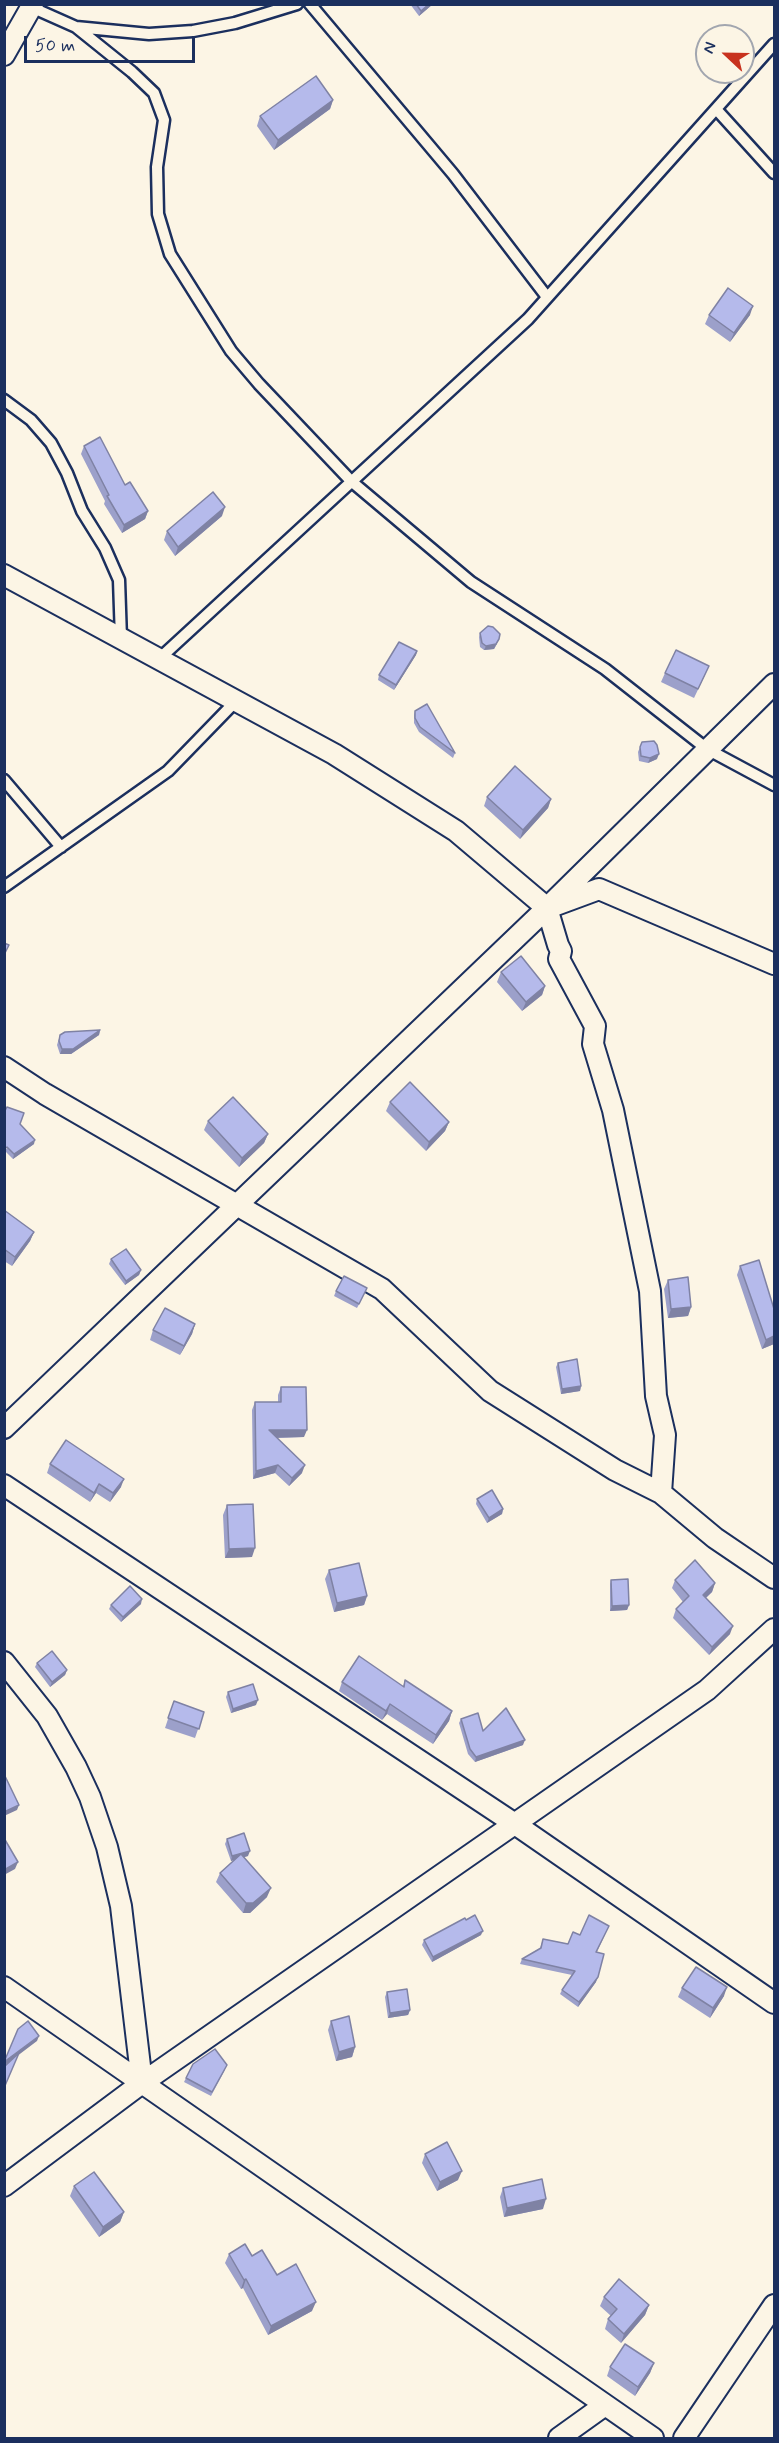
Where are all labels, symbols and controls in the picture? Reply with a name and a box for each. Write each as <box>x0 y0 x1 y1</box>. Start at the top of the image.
scale bar <box>27 24 198 62</box>
north arrow <box>695 24 755 84</box>
text: 50 m <box>35 34 75 58</box>
text: N <box>698 39 721 57</box>

